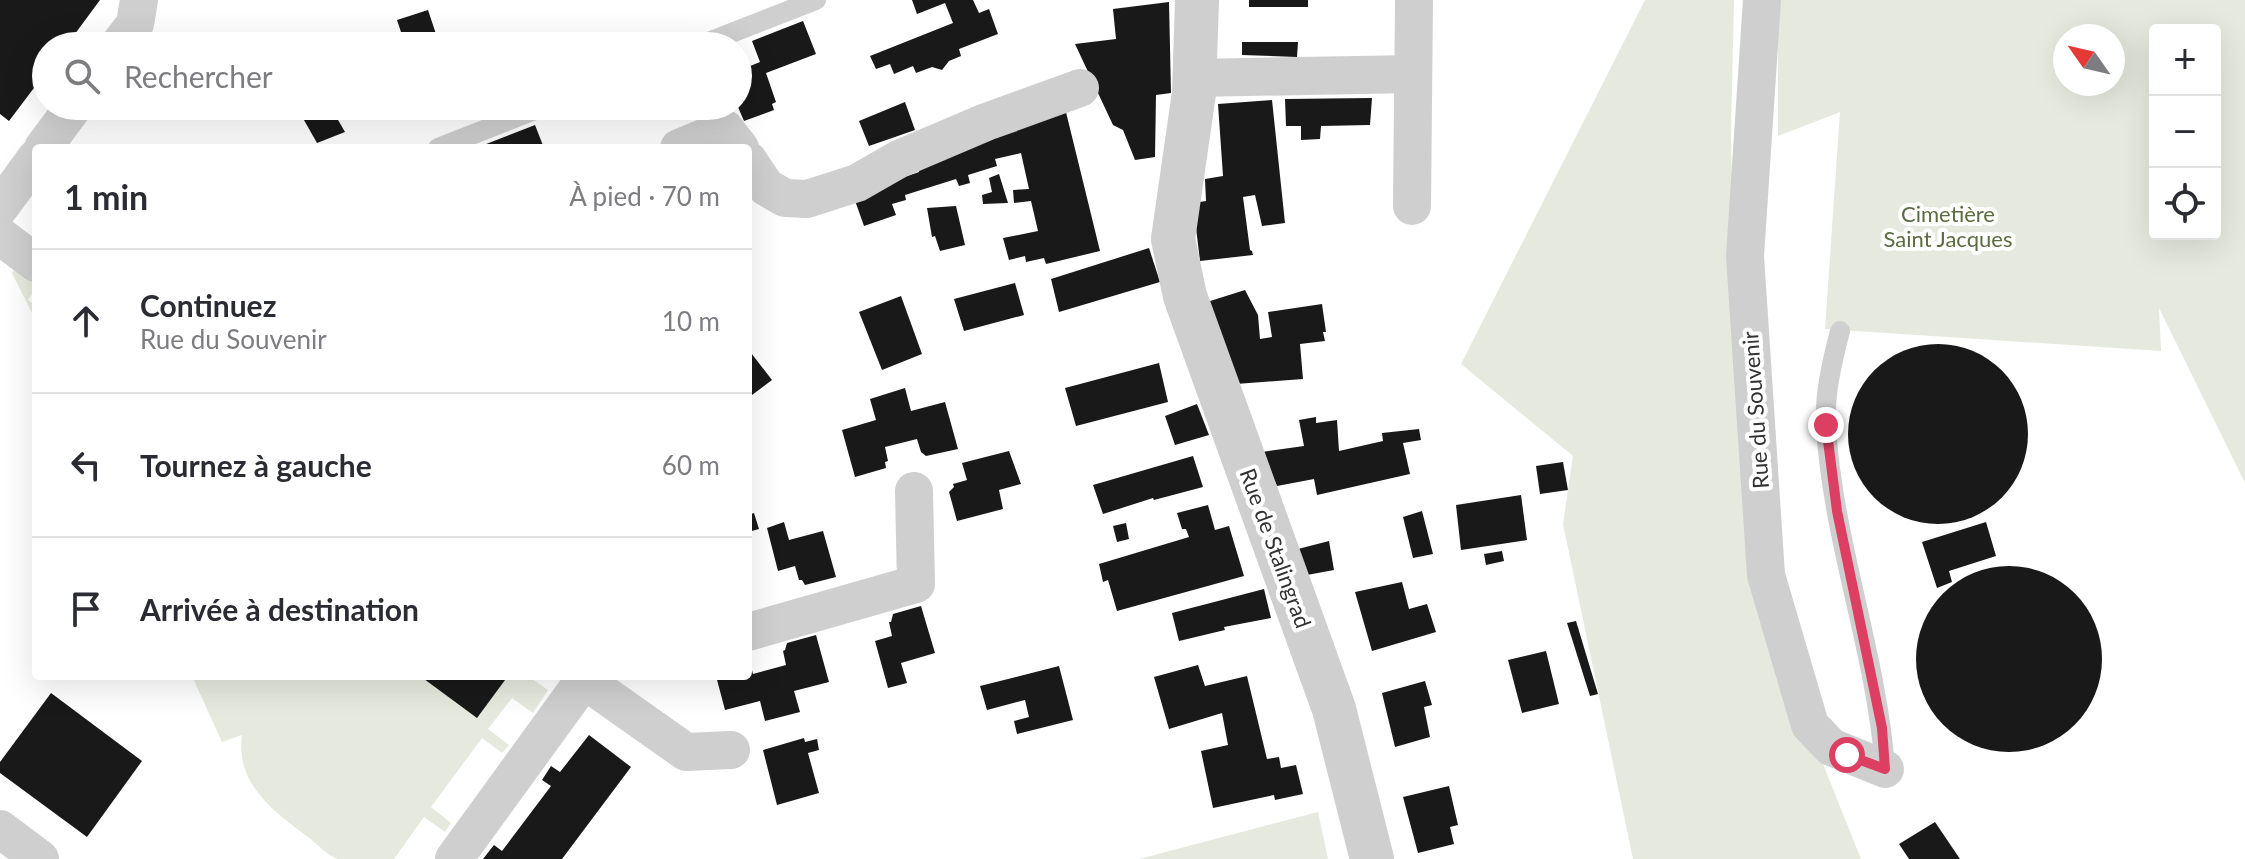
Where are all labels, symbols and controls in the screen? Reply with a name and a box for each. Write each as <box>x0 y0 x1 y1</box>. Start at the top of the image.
north arrow <box>2053 24 2125 96</box>
map controls <box>2149 24 2221 240</box>
button: + <box>2149 24 2221 96</box>
search box <box>32 32 752 120</box>
icon: search <box>60 54 104 98</box>
text: Rechercher <box>124 58 273 94</box>
button: − <box>2149 96 2221 168</box>
button: locate <box>2149 168 2221 240</box>
text: 1 min <box>64 176 148 217</box>
text: À pied · 70 m <box>569 180 720 212</box>
park label: Cimetière Saint Jacques <box>1884 200 2012 252</box>
text: Continuez <box>140 287 276 323</box>
icon: ahead <box>64 299 108 343</box>
text: 10 m <box>662 305 720 337</box>
text: Rue du Souvenir <box>140 323 327 355</box>
street label: Rue du Souvenir <box>1736 330 1774 490</box>
route end <box>1808 407 1844 443</box>
icon: left <box>64 443 108 487</box>
text: Tournez à gauche <box>140 447 372 483</box>
text: 60 m <box>662 449 720 481</box>
street label: Rue de Stalingrad <box>1235 464 1317 632</box>
icon: arrive <box>64 587 108 631</box>
text: Arrivée à destination <box>140 591 419 627</box>
route start <box>1829 737 1865 773</box>

